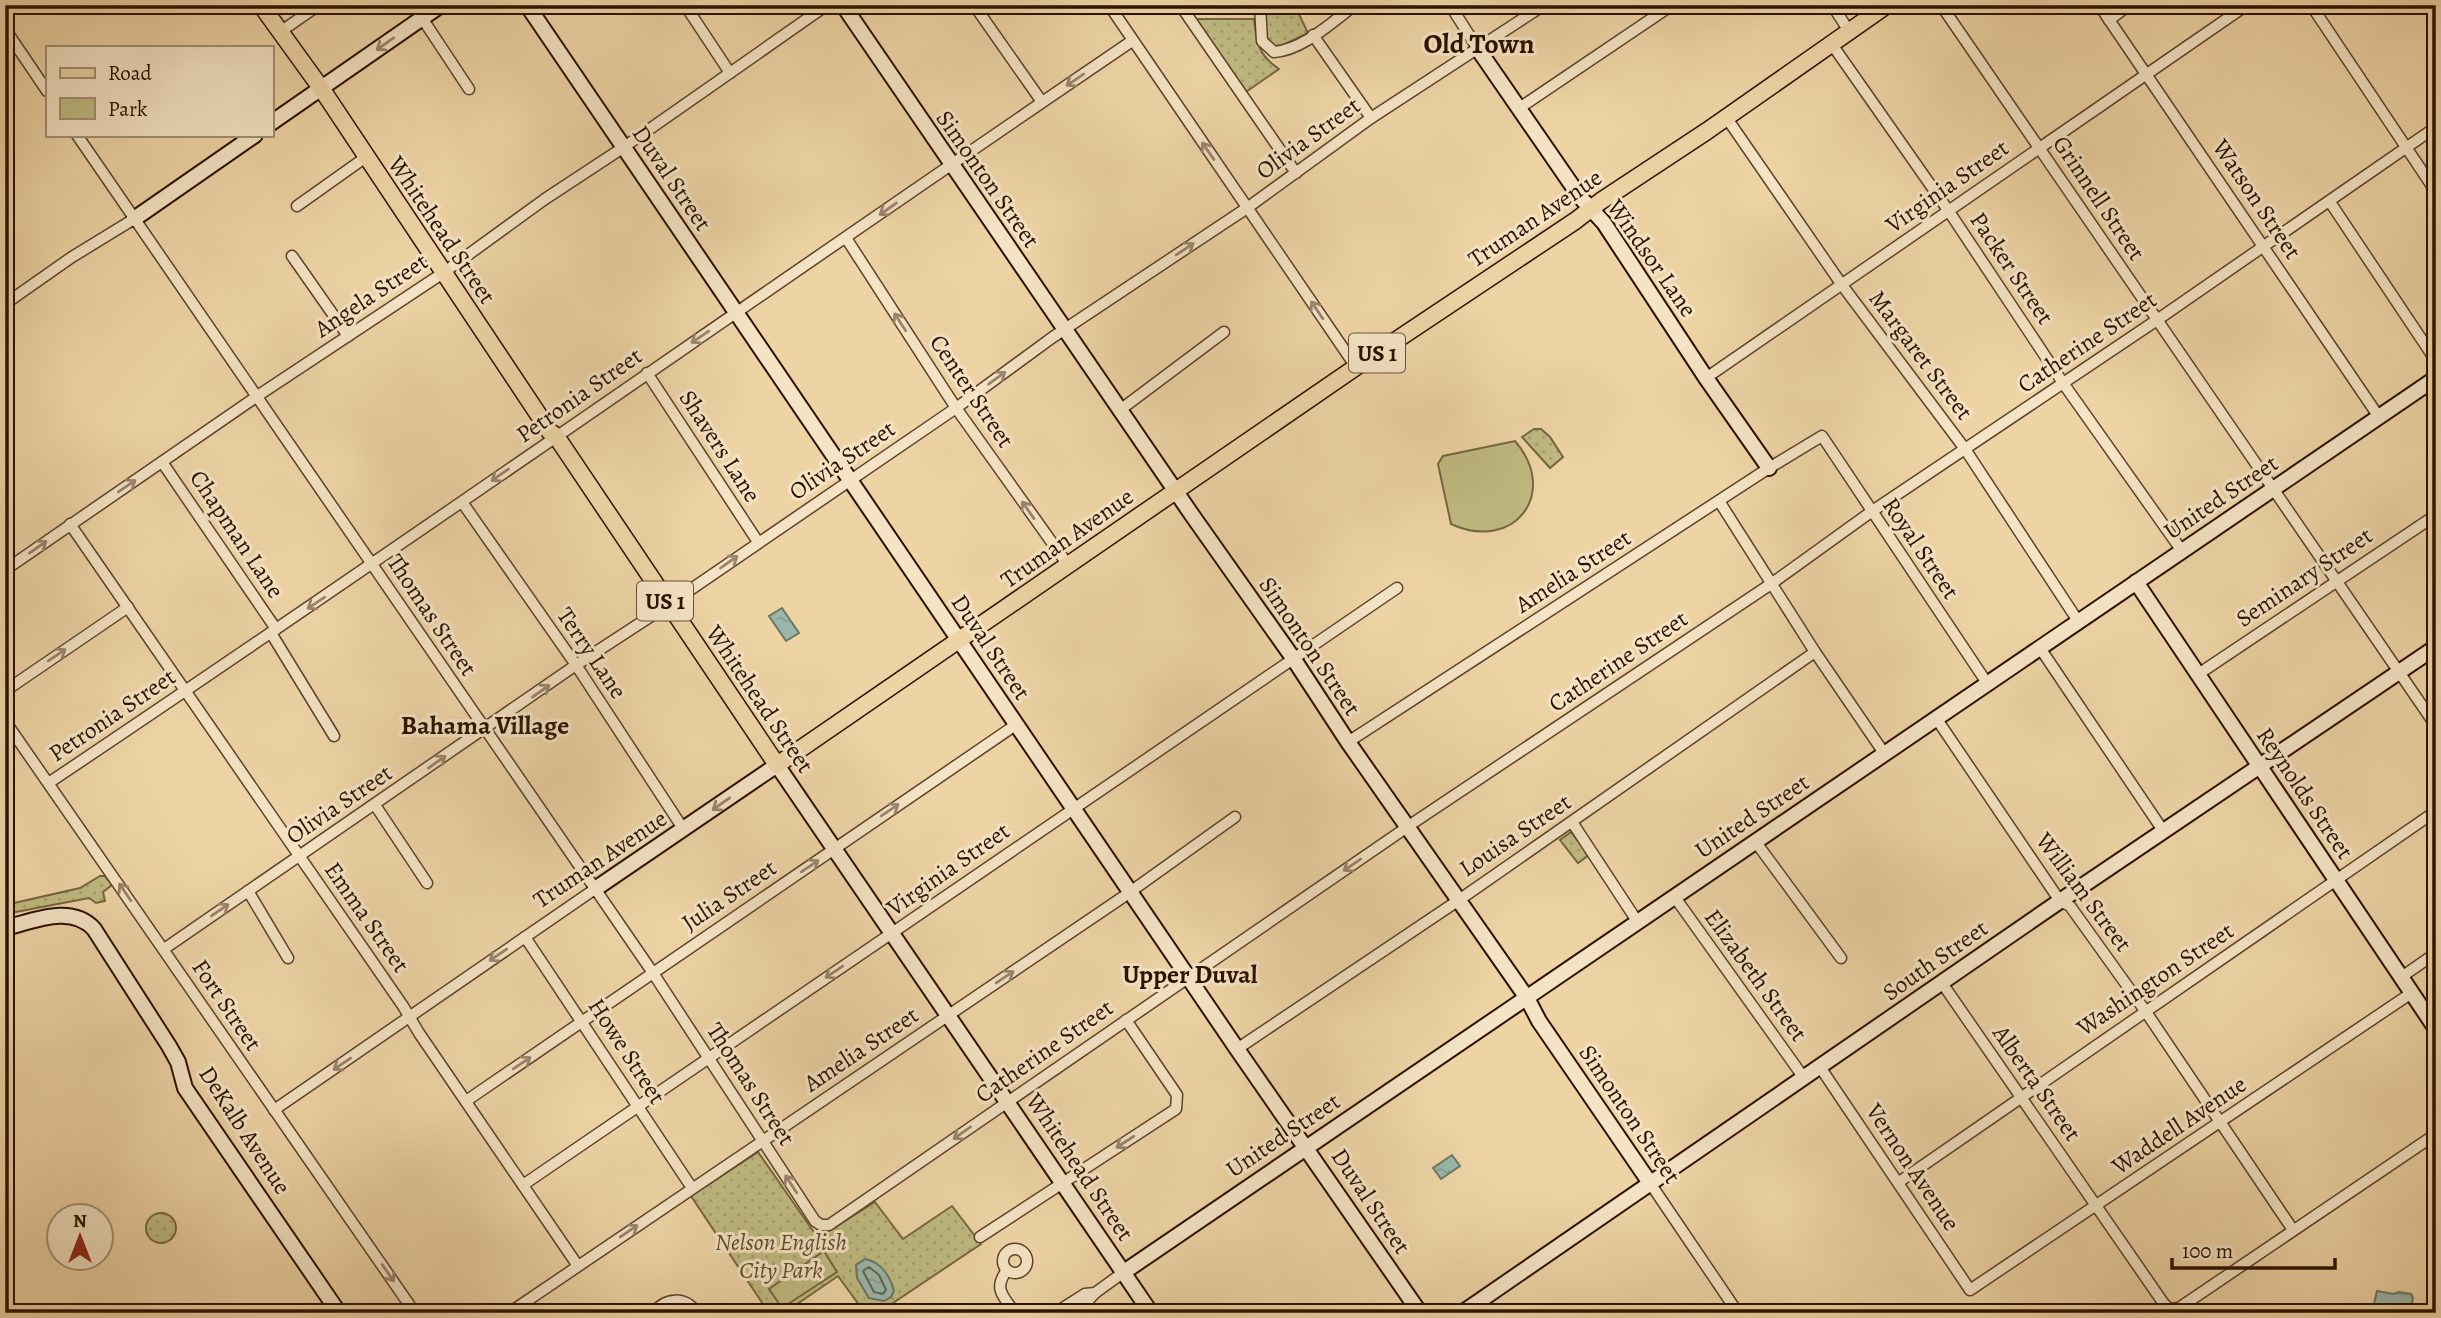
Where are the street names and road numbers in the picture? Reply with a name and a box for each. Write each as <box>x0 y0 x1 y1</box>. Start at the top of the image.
street label: Olivia Street <box>1249 89 1367 187</box>
street label: Simonton Street <box>929 104 1047 254</box>
street label: Duval Street <box>625 119 719 237</box>
street label: Grinnell Street <box>2045 129 2153 267</box>
street label: Virginia Street <box>1878 132 2015 241</box>
street label: Watson Street <box>2205 132 2309 265</box>
street label: Whitehead Street <box>380 149 503 310</box>
street label: Truman Avenue <box>1462 161 1608 275</box>
street label: Windsor Lane <box>1599 192 1704 323</box>
street label: Packer Street <box>1963 205 2061 331</box>
street label: Angela Street <box>307 245 434 345</box>
street label: Margaret Street <box>1862 284 1980 426</box>
street label: Catherine Street <box>2011 284 2163 400</box>
street label: Center Street <box>922 328 1022 454</box>
road number: US 1 <box>1349 334 1405 372</box>
street label: Petronia Street <box>510 340 648 450</box>
street label: Shavers Lane <box>672 384 768 508</box>
street label: Olivia Street <box>783 413 901 507</box>
street label: United Street <box>2158 447 2284 547</box>
street label: Chapman Lane <box>182 464 292 604</box>
street label: Truman Avenue <box>994 480 1140 596</box>
street label: Royal Street <box>1875 491 1967 605</box>
street label: Seminary Street <box>2230 519 2379 634</box>
street label: Amelia Street <box>1508 522 1637 621</box>
street label: Thomas Street <box>380 548 485 682</box>
street label: Simonton Street <box>1252 570 1368 722</box>
road number: US 1 <box>637 582 693 621</box>
street label: Duval Street <box>944 588 1038 706</box>
street label: Terry Lane <box>550 601 634 705</box>
street label: Catherine Street <box>1542 603 1694 719</box>
street label: Whitehead Street <box>698 618 821 779</box>
street label: Petronia Street <box>42 661 182 769</box>
street label: Reynolds Street <box>2249 721 2361 865</box>
street label: Olivia Street <box>280 757 398 851</box>
street label: United Street <box>1689 766 1815 866</box>
street label: Louisa Street <box>1453 786 1577 884</box>
street label: Truman Avenue <box>527 802 673 916</box>
street label: Virginia Street <box>879 815 1016 924</box>
street label: William Street <box>2028 825 2139 958</box>
street label: Julia Street <box>675 852 783 938</box>
street label: Emma Street <box>317 855 417 979</box>
street label: Elizabeth Street <box>1697 902 1815 1048</box>
street label: South Street <box>1876 912 1994 1008</box>
street label: Washington Street <box>2069 915 2240 1044</box>
street label: Fort Street <box>185 953 269 1057</box>
street label: Howe Street <box>581 992 673 1110</box>
street label: Catherine Street <box>969 992 1119 1110</box>
street label: Amelia Street <box>797 999 925 1100</box>
street label: Thomas Street <box>699 1016 803 1152</box>
street label: Alberta Street <box>1985 1018 2089 1147</box>
street label: Simonton Street <box>1572 1038 1688 1190</box>
street label: DeKalb Avenue <box>191 1060 299 1200</box>
street label: Waddell Avenue <box>2105 1068 2253 1182</box>
street label: United Street <box>1220 1085 1346 1185</box>
street label: Whitehead Street <box>1018 1086 1141 1247</box>
street label: Vernon Avenue <box>1858 1096 1967 1237</box>
street label: Duval Street <box>1324 1142 1418 1260</box>

